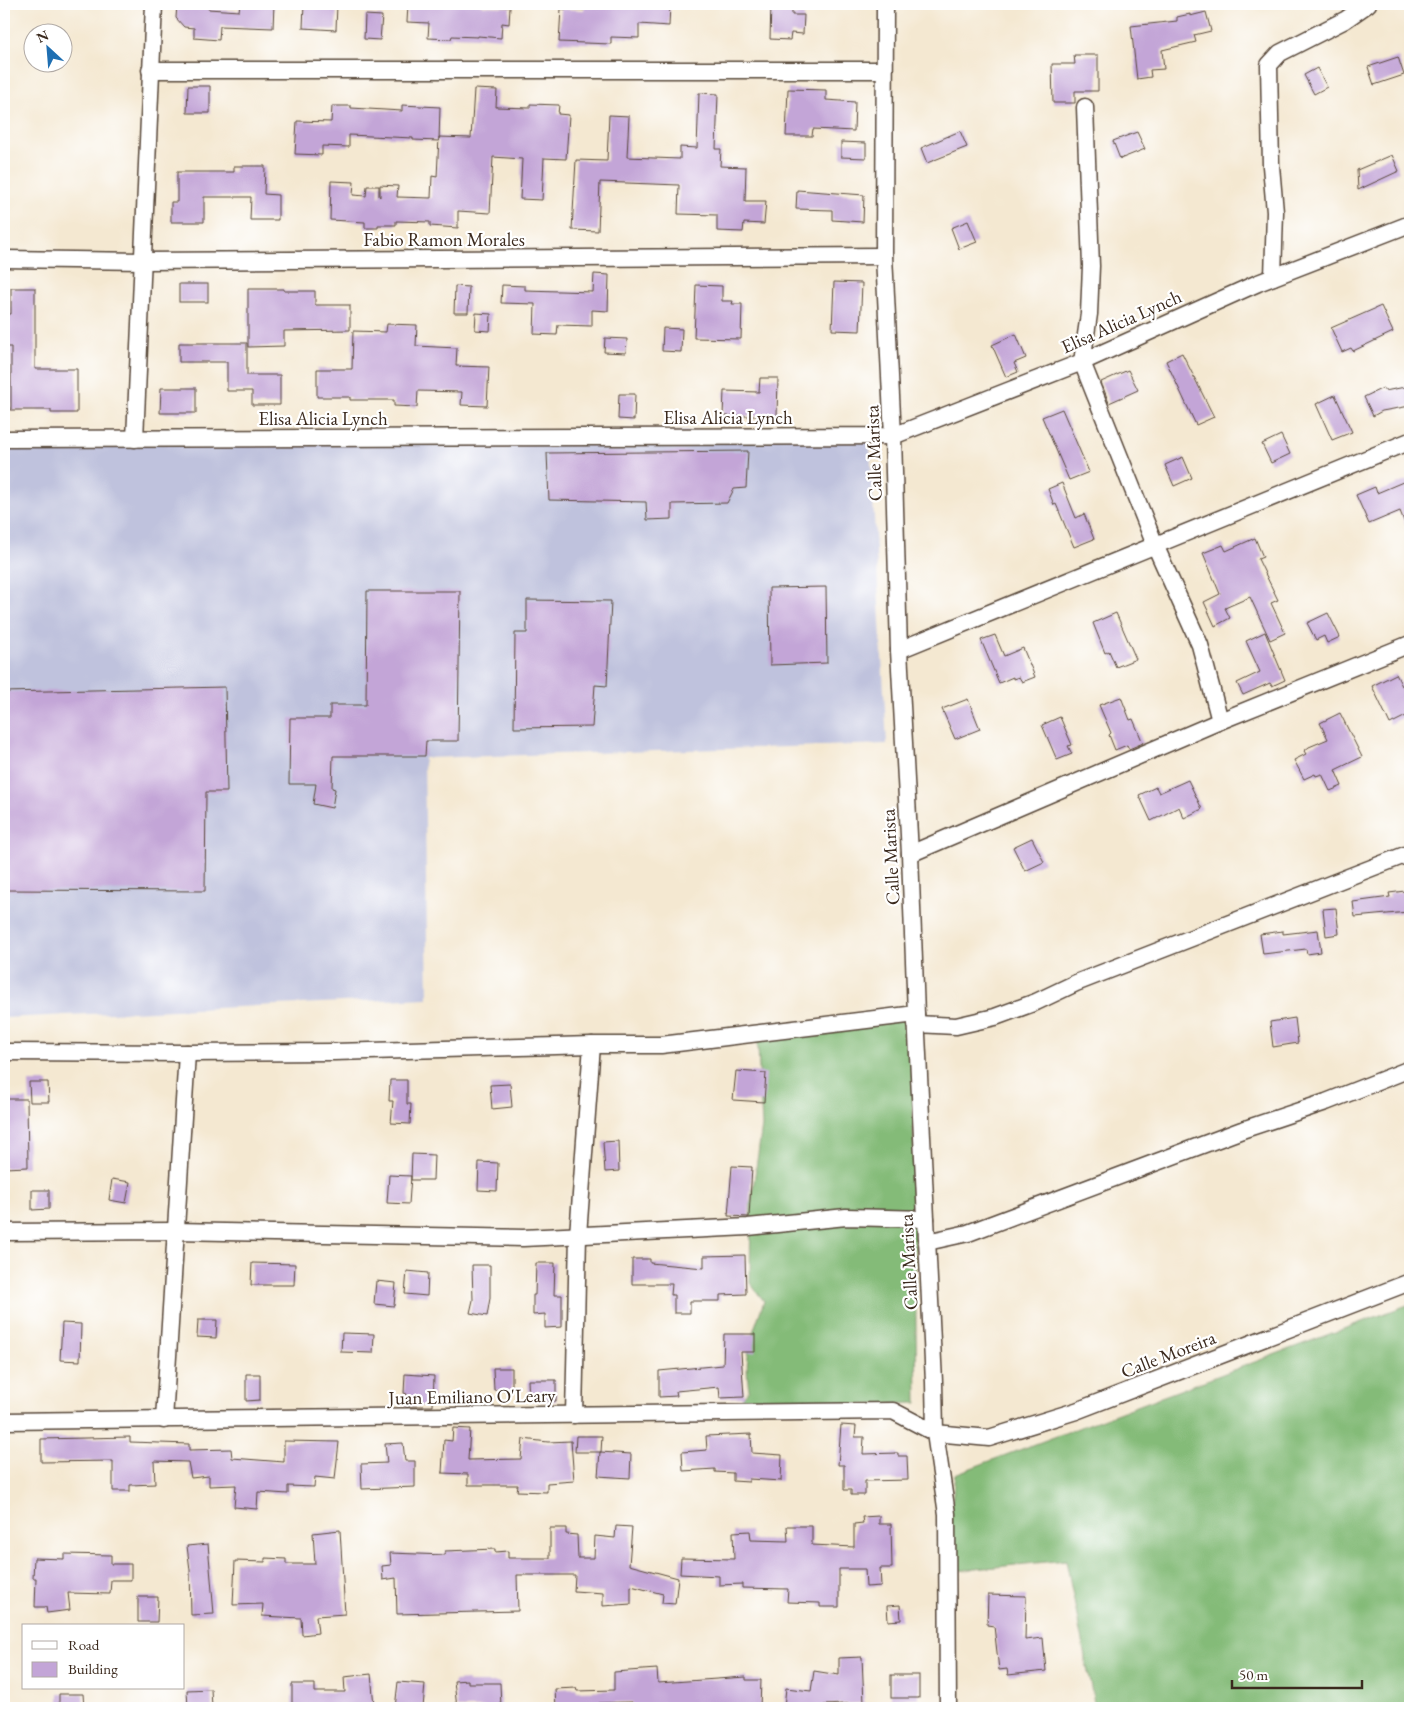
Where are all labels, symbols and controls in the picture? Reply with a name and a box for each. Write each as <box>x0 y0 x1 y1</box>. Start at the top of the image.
north arrow <box>22 22 72 72</box>
text: N <box>33 25 52 47</box>
street label: Fabio Ramon Morales <box>363 227 525 252</box>
street label: Elisa Alicia Lynch <box>1057 284 1186 359</box>
street label: Calle Marista <box>859 404 888 502</box>
street label: Elisa Alicia Lynch <box>663 405 793 430</box>
street label: Elisa Alicia Lynch <box>258 406 388 431</box>
street label: Calle Marista <box>875 808 906 906</box>
street label: Calle Marista <box>893 1213 924 1311</box>
street label: Calle Moreira <box>1117 1325 1220 1384</box>
street label: Juan Emiliano O'Leary <box>386 1383 556 1410</box>
legend <box>22 1624 185 1690</box>
text: Road <box>68 1635 100 1654</box>
scale bar <box>1232 1657 1362 1689</box>
text: Building <box>68 1659 118 1678</box>
text: 50 m <box>1239 1665 1268 1684</box>

